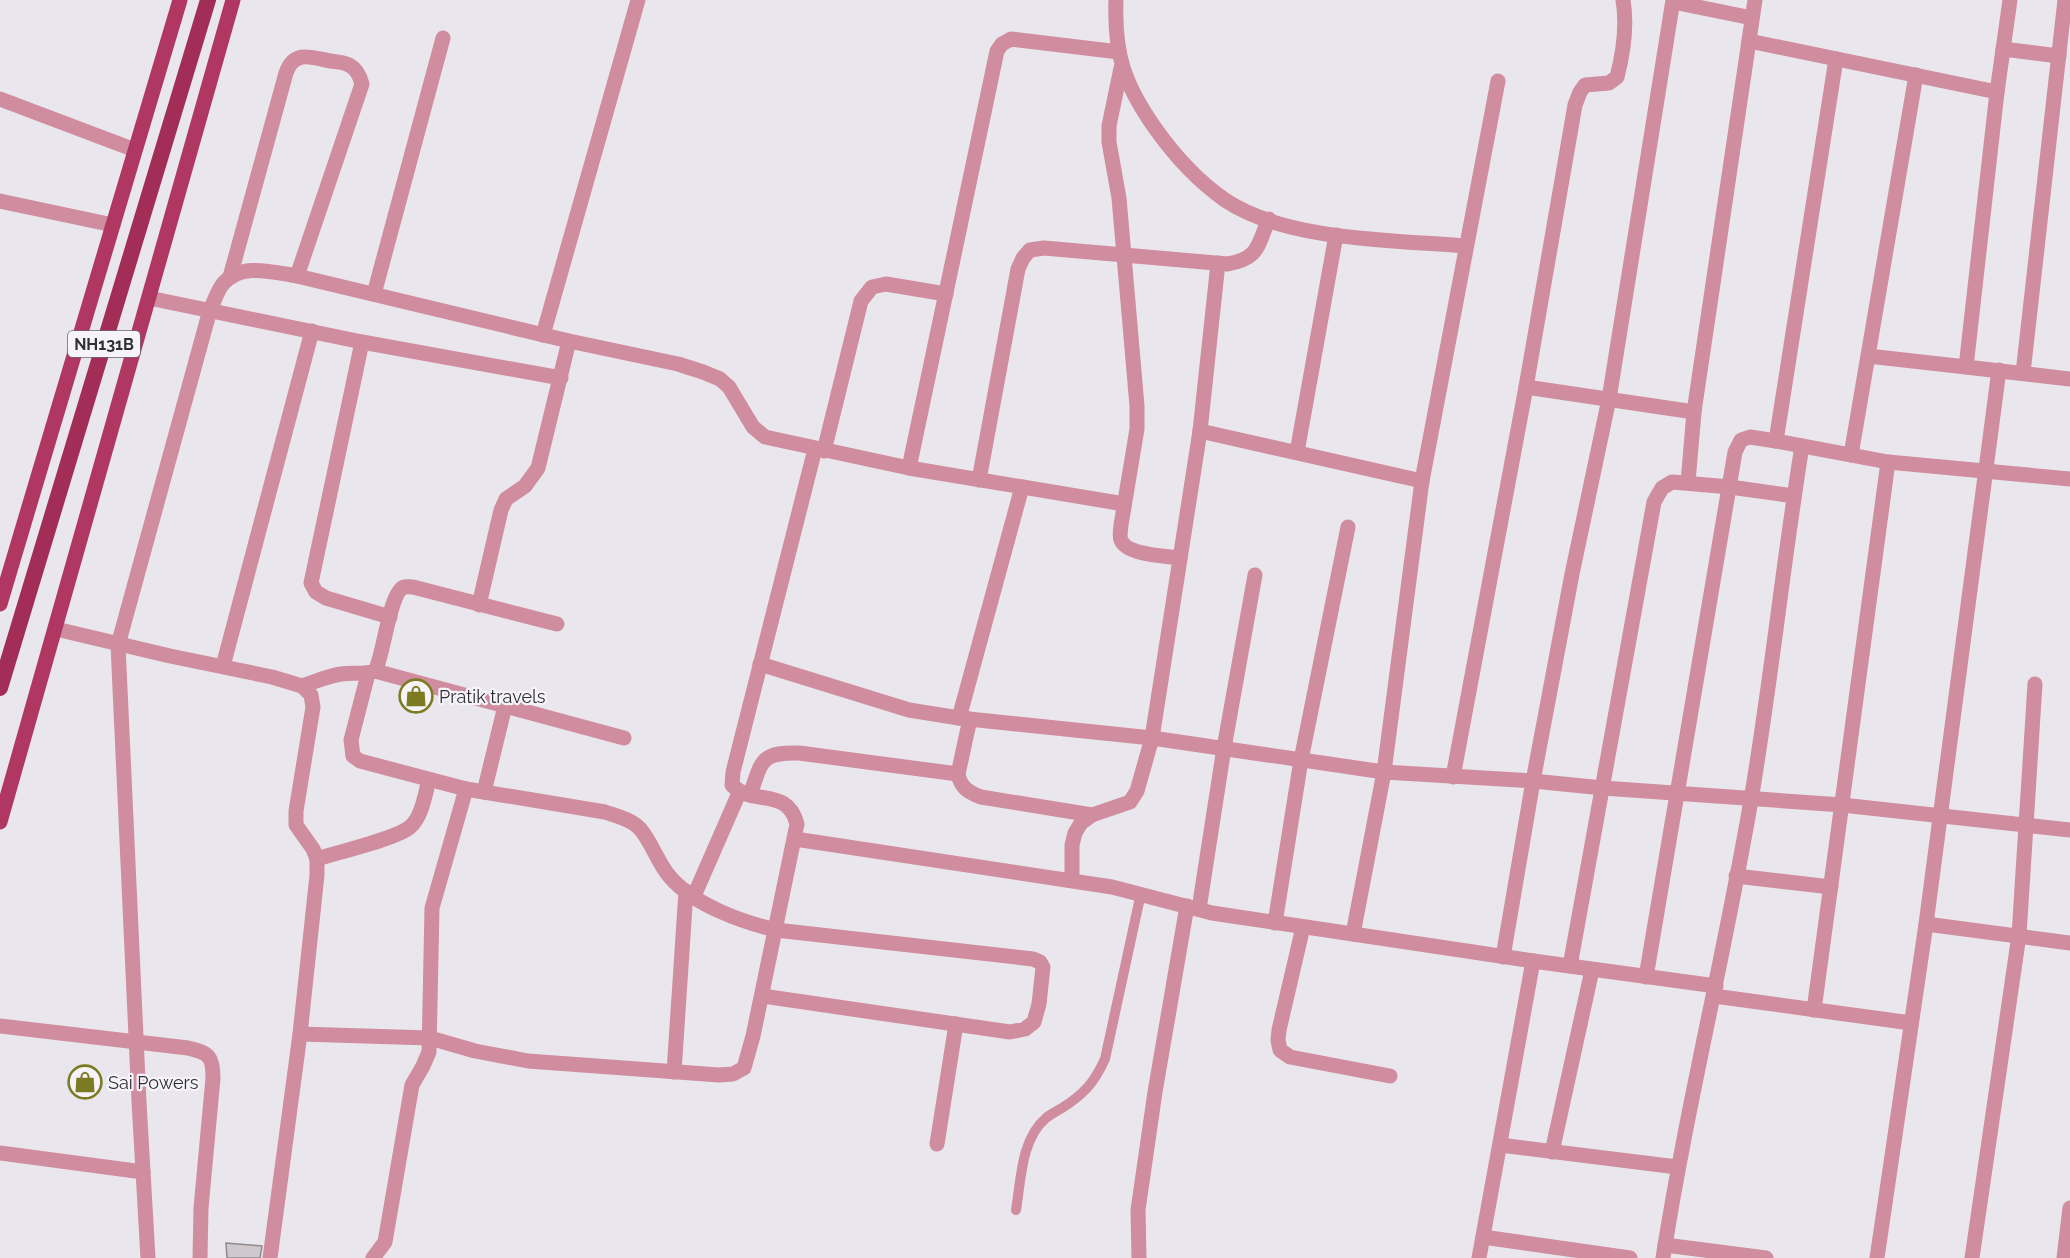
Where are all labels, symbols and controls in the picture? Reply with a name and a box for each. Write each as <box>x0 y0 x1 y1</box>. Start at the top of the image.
road number: NH131B <box>68 331 140 357</box>
shop icon: Pratik travels <box>398 678 434 714</box>
place label: Pratik travels <box>439 686 546 707</box>
shop icon: Sai Powers <box>67 1064 103 1100</box>
place label: Sai Powers <box>108 1072 199 1093</box>

